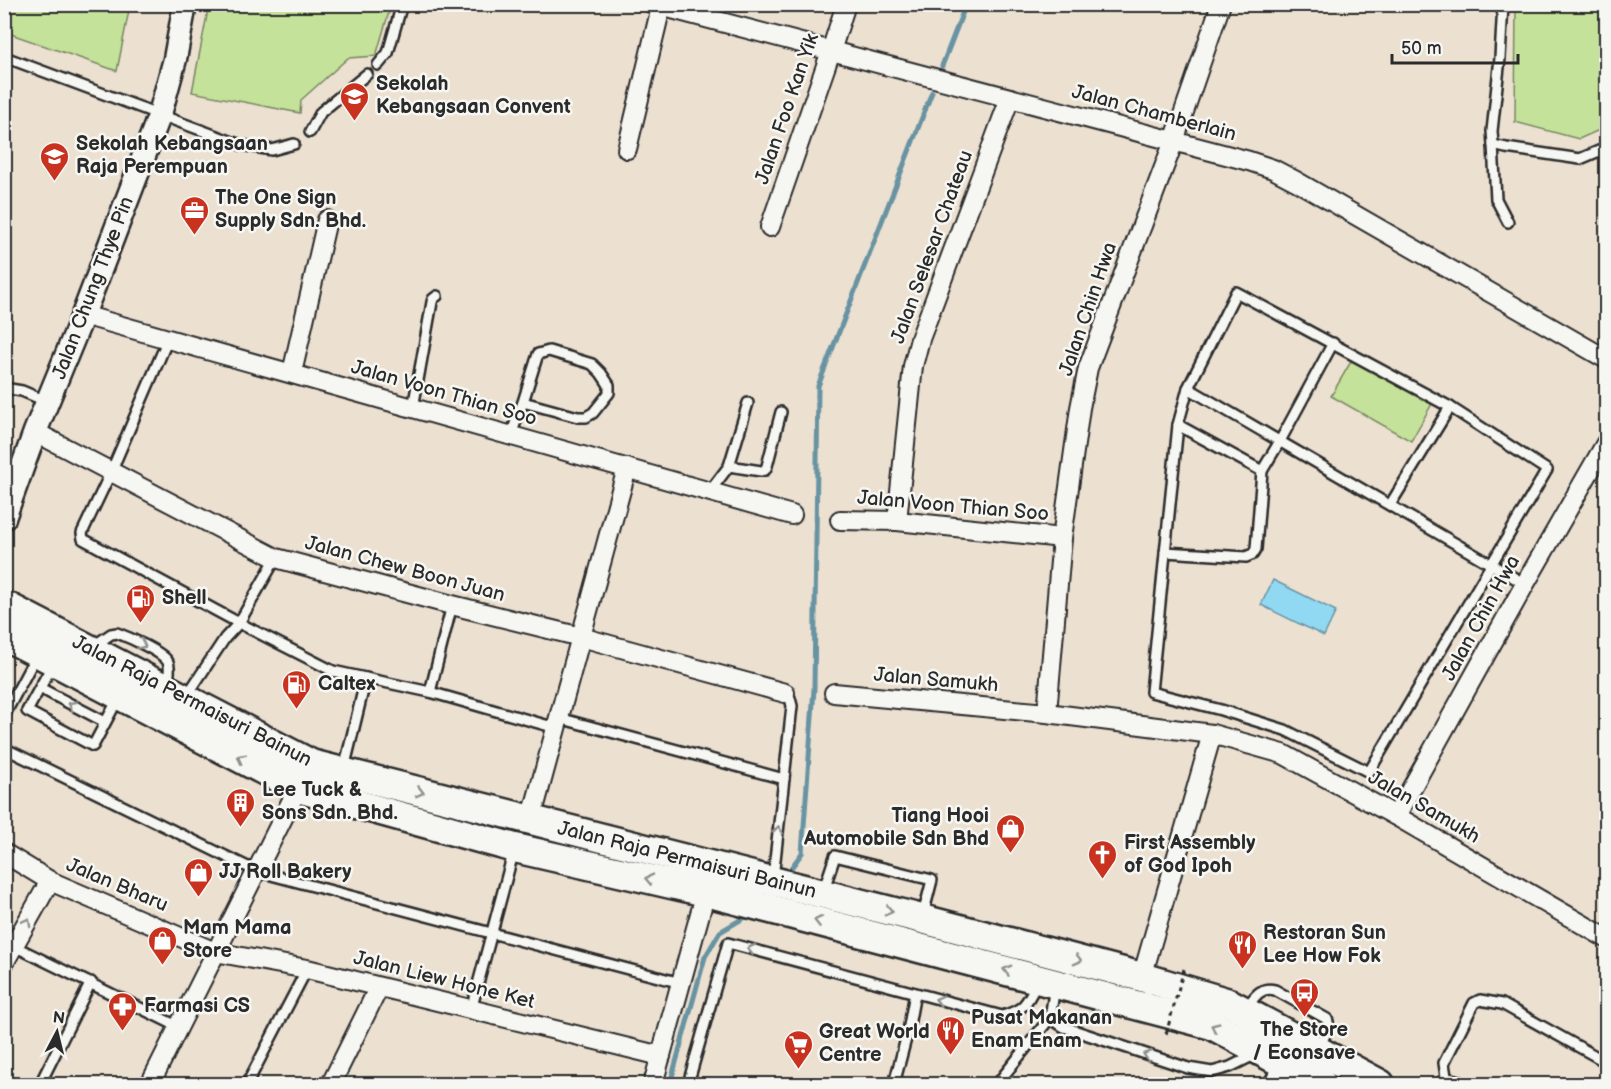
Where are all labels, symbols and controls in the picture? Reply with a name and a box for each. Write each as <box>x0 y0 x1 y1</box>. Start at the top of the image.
scale bar <box>1392 27 1518 65</box>
street label: Jalan Foo Kan Yik <box>750 30 824 188</box>
text: 50 m <box>1401 38 1442 59</box>
place label: Sekolah Kebangsaan Convent <box>376 72 571 119</box>
school or university icon: Sekolah Kebangsaan Convent <box>339 80 371 122</box>
street label: Jalan Chamberlain <box>1069 80 1239 146</box>
place label: Sekolah Kebangsaan Raja Perempuan <box>76 132 268 179</box>
school or university icon: Sekolah Kebangsaan Raja Perempuan <box>39 140 71 182</box>
street label: Jalan Selesar Chateau <box>886 147 978 347</box>
place label: The One Sign Supply Sdn. Bhd. <box>215 186 366 233</box>
street label: Jalan Chung Thye Pin <box>47 193 139 383</box>
office icon: The One Sign Supply Sdn. Bhd. <box>178 194 210 236</box>
street label: Jalan Chin Hwa <box>1054 239 1122 379</box>
street label: Jalan Voon Thian Soo <box>348 355 540 431</box>
street label: Jalan Voon Thian Soo <box>856 486 1050 526</box>
street label: Jalan Chew Boon Juan <box>302 531 508 607</box>
street label: Jalan Chin Hwa <box>1437 551 1525 685</box>
fuel station icon: Shell <box>125 582 157 624</box>
place label: Shell <box>162 586 207 610</box>
street label: Jalan Raja Permaisuri Bainun <box>68 630 316 772</box>
one-way arrow <box>135 637 146 649</box>
street label: Jalan Samukh <box>873 663 999 697</box>
fuel station icon: Caltex <box>281 668 313 710</box>
place label: Caltex <box>318 672 375 696</box>
one-way arrow <box>68 701 79 712</box>
one-way arrow <box>237 754 247 765</box>
street label: Jalan Samukh <box>1364 765 1484 849</box>
place label: Lee Tuck & Sons Sdn. Bhd. <box>262 778 398 825</box>
one-way arrow <box>414 784 424 797</box>
building icon: Lee Tuck & Sons Sdn. Bhd. <box>225 786 257 828</box>
place label: Tiang Hooi Automobile Sdn Bhd <box>803 804 989 851</box>
shop icon: Tiang Hooi Automobile Sdn Bhd <box>994 812 1026 854</box>
street label: Jalan Raja Permaisuri Bainun <box>555 816 819 904</box>
one-way arrow <box>772 826 784 835</box>
place label: First Assembly of God Ipoh <box>1124 831 1256 878</box>
church icon: First Assembly of God Ipoh <box>1087 838 1119 880</box>
street label: Jalan Bharu <box>63 853 171 917</box>
shop icon: JJ Roll Bakery <box>182 856 214 898</box>
place label: JJ Roll Bakery <box>219 860 352 884</box>
one-way arrow <box>645 873 655 886</box>
one-way arrow <box>883 904 894 916</box>
one-way arrow <box>813 915 823 928</box>
place label: Mam Mama Store <box>183 916 291 963</box>
one-way arrow <box>20 918 31 928</box>
place label: Restoran Sun Lee How Fok <box>1263 921 1386 968</box>
shop icon: Mam Mama Store <box>146 924 178 966</box>
restaurant icon: Restoran Sun Lee How Fok <box>1226 928 1258 970</box>
one-way arrow <box>746 944 757 956</box>
street label: Jalan Liew Hone Ket <box>351 946 537 1014</box>
one-way arrow <box>1072 953 1082 965</box>
one-way arrow <box>1002 964 1012 977</box>
bus stop icon: The Store / Econsave <box>1288 976 1320 1018</box>
pharmacy icon: Farmasi CS <box>107 990 139 1032</box>
place label: Farmasi CS <box>144 994 250 1018</box>
one-way arrow <box>934 995 945 1007</box>
north arrow <box>27 1002 87 1062</box>
place label: Pusat Makanan Enam Enam <box>971 1006 1112 1053</box>
text: N <box>52 1008 66 1029</box>
restaurant icon: Pusat Makanan Enam Enam <box>934 1014 966 1056</box>
place label: The Store / Econsave <box>1252 1018 1356 1065</box>
place label: Great World Centre <box>819 1020 930 1067</box>
one-way arrow <box>1210 1022 1221 1034</box>
supermarket icon: Great World Centre <box>782 1028 814 1070</box>
one-way arrow <box>1142 1050 1153 1062</box>

